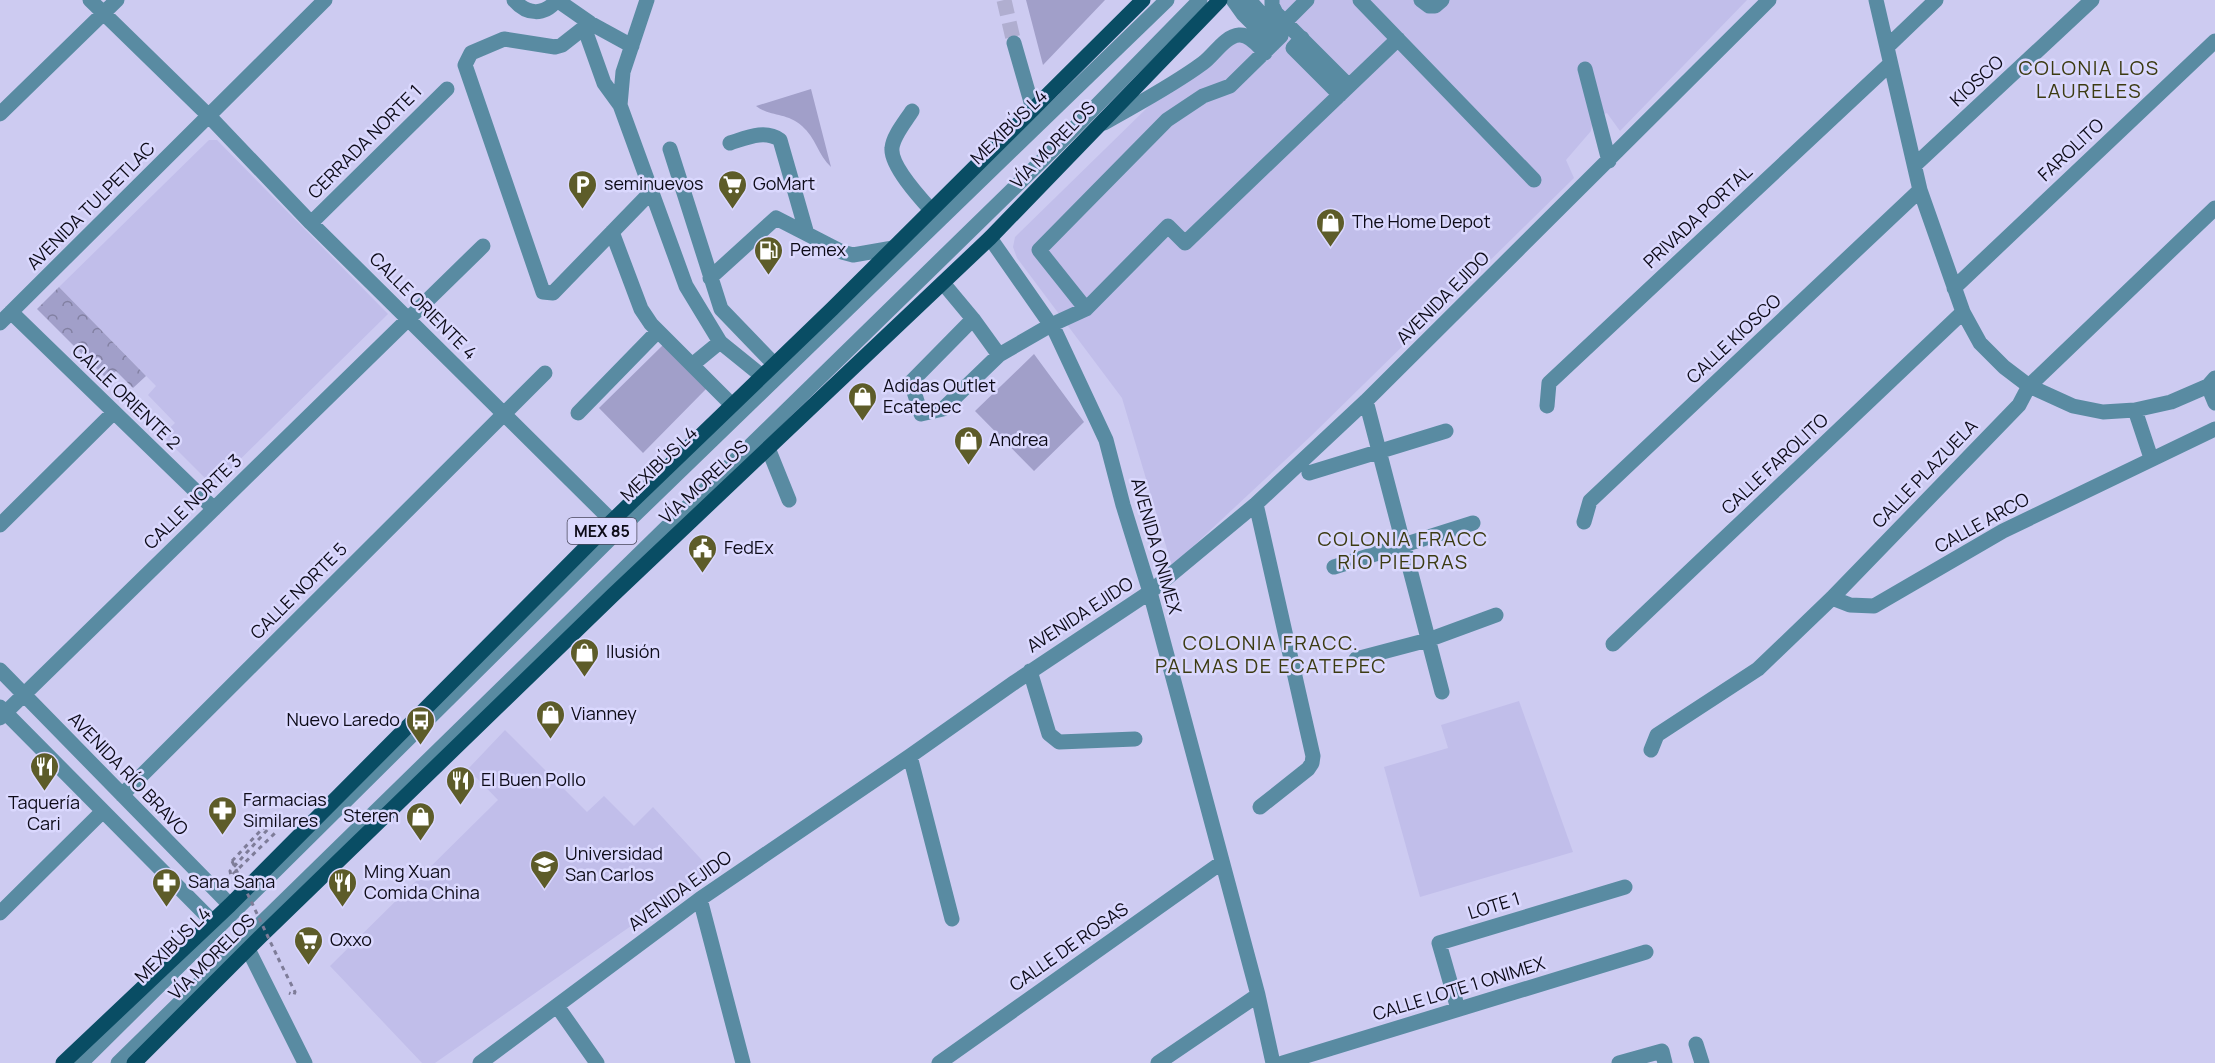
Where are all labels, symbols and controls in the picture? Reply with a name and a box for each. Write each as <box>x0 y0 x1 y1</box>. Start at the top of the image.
street label: KIOSCO <box>1944 49 2008 111</box>
district label: COLONIA LOS LAURELES <box>2018 54 2160 104</box>
street label: CERRADA NORTE 1 <box>302 79 427 204</box>
street label: MEXIBÚS L4 <box>965 84 1052 169</box>
street label: VÍA MORELOS <box>1004 95 1100 193</box>
street label: FAROLITO <box>2032 113 2108 186</box>
street label: AVENIDA TULPETLAC <box>21 136 160 275</box>
street label: PRIVADA PORTAL <box>1638 160 1757 273</box>
parking icon: seminuevos <box>567 168 599 210</box>
supermarket icon: GoMart <box>716 168 748 210</box>
place label: seminuevos <box>604 171 704 195</box>
place label: GoMart <box>753 171 815 195</box>
shop icon: The Home Depot <box>1315 206 1347 248</box>
place label: The Home Depot <box>1352 209 1491 233</box>
fuel station icon: Pemex <box>753 234 785 276</box>
place label: Pemex <box>790 237 846 261</box>
street label: CALLE ORIENTE 4 <box>365 246 483 364</box>
street label: AVENIDA EJIDO <box>1391 246 1494 349</box>
street label: CALLE KIOSCO <box>1681 288 1786 388</box>
street label: CALLE ORIENTE 2 <box>67 338 186 454</box>
place label: Adidas Outlet Ecatepec <box>883 373 996 418</box>
shop icon: Adidas Outlet Ecatepec <box>846 380 878 422</box>
street label: CALLE FAROLITO <box>1716 407 1833 519</box>
street label: CALLE PLAZUELA <box>1866 413 1983 533</box>
street label: MEXIBÚS L4 <box>615 421 702 506</box>
shop icon: Andrea <box>952 424 984 466</box>
place label: Andrea <box>989 427 1048 451</box>
street label: VÍA MORELOS <box>654 434 753 529</box>
street label: CALLE NORTE 3 <box>138 448 246 554</box>
street label: AVENIDA ONIMEX <box>1126 475 1188 617</box>
street label: CALLE ARCO <box>1930 486 2033 558</box>
road number: MEX 85 <box>568 518 636 544</box>
district label: COLONIA FRACC RÍO PIEDRAS <box>1317 525 1489 575</box>
public building icon: FedEx <box>687 532 719 574</box>
place label: FedEx <box>724 535 774 559</box>
street label: CALLE NORTE 5 <box>245 537 352 644</box>
street label: AVENIDA EJIDO <box>1022 571 1137 658</box>
district label: COLONIA FRACC. PALMAS DE ECATEPEC <box>1155 629 1387 679</box>
shop icon: Ilusión <box>569 636 601 678</box>
place label: Ilusión <box>606 639 660 663</box>
shop icon: Vianney <box>534 698 566 740</box>
place label: Vianney <box>571 701 637 725</box>
bus stop icon: Nuevo Laredo <box>405 704 437 746</box>
street label: AVENIDA RÍO BRAVO <box>64 706 194 840</box>
place label: Nuevo Laredo <box>286 707 400 731</box>
restaurant icon: Taquería Cari <box>28 750 60 792</box>
restaurant icon: El Buen Pollo <box>444 764 476 806</box>
place label: El Buen Pollo <box>481 767 586 791</box>
place label: Farmacias Similares <box>243 787 327 832</box>
place label: Taquería Cari <box>8 790 80 835</box>
pharmacy icon: Farmacias Similares <box>206 794 238 836</box>
shop icon: Steren <box>404 800 436 842</box>
place label: Steren <box>343 803 399 827</box>
place label: Universidad San Carlos <box>565 841 663 886</box>
street label: AVENIDA EJIDO <box>623 844 736 936</box>
school or university icon: Universidad San Carlos <box>528 848 560 890</box>
place label: Ming Xuan Comida China <box>364 859 480 904</box>
pharmacy icon: Sana Sana <box>151 866 183 908</box>
restaurant icon: Ming Xuan Comida China <box>327 866 359 908</box>
place label: Sana Sana <box>188 869 275 893</box>
street label: LOTE 1 <box>1465 886 1523 924</box>
street label: CALLE DE ROSAS <box>1004 896 1133 996</box>
street label: MEXIBÚS L4 <box>129 901 215 987</box>
street label: VÍA MORELOS <box>163 908 260 1005</box>
supermarket icon: Oxxo <box>293 924 325 966</box>
place label: Oxxo <box>330 927 372 951</box>
street label: CALLE LOTE 1 ONIMEX <box>1370 950 1548 1026</box>

